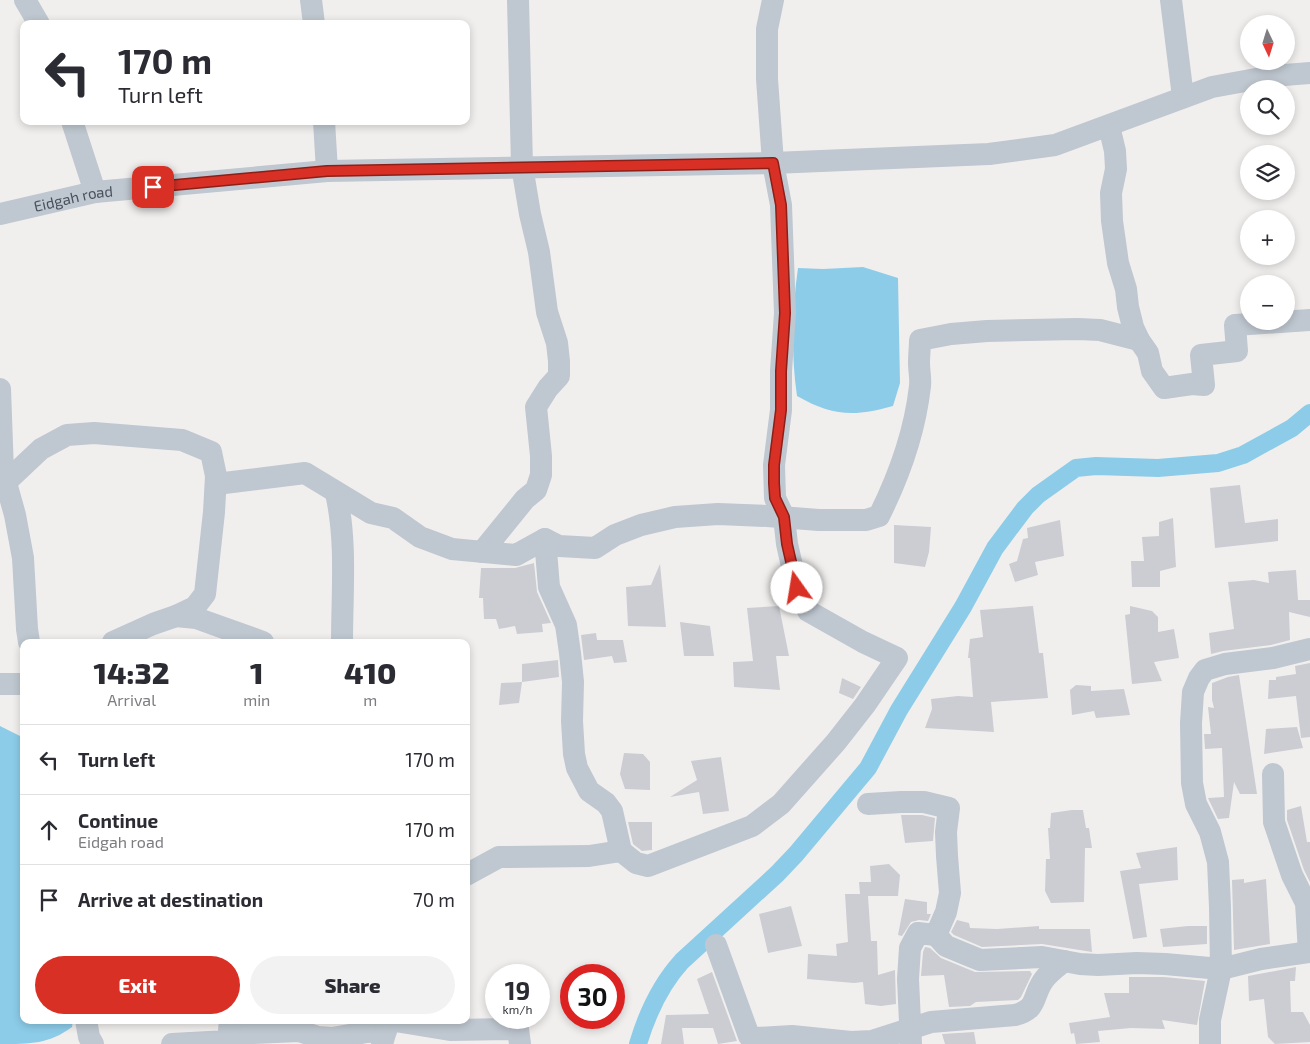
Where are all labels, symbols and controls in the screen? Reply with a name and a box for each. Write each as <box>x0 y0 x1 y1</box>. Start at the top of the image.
north arrow <box>1240 15 1295 70</box>
map controls <box>1240 15 1295 330</box>
text: 170 m <box>118 39 212 81</box>
icon: left <box>35 40 100 105</box>
button: search <box>1240 80 1295 135</box>
text: Turn left <box>118 81 203 107</box>
button: layers <box>1240 145 1295 200</box>
pin <box>132 166 174 208</box>
icon: arrive <box>139 173 167 201</box>
street label: Eidgah road <box>32 181 114 215</box>
button: + <box>1240 210 1295 265</box>
button: − <box>1240 275 1295 330</box>
position arrow <box>770 561 822 613</box>
text: 14:32 <box>94 654 170 690</box>
text: 1 <box>250 654 264 690</box>
text: 410 <box>344 654 396 690</box>
text: Arrival <box>107 690 156 709</box>
text: min <box>243 690 270 709</box>
text: m <box>363 690 377 709</box>
icon: left <box>35 746 63 774</box>
text: Turn left <box>78 748 155 771</box>
text: 170 m <box>405 748 455 771</box>
text: Continue <box>78 809 158 832</box>
icon: ahead <box>35 816 63 844</box>
text: 170 m <box>405 818 455 841</box>
text: Eidgah road <box>78 832 164 851</box>
icon: arrive <box>35 886 63 914</box>
text: Arrive at destination <box>78 888 263 911</box>
text: 70 m <box>413 888 455 911</box>
button: Exit <box>35 956 240 1014</box>
button: Share <box>250 956 455 1014</box>
speed limit sign: 30 <box>560 964 625 1029</box>
text: 19 <box>505 975 530 1005</box>
text: km/h <box>503 1002 532 1016</box>

